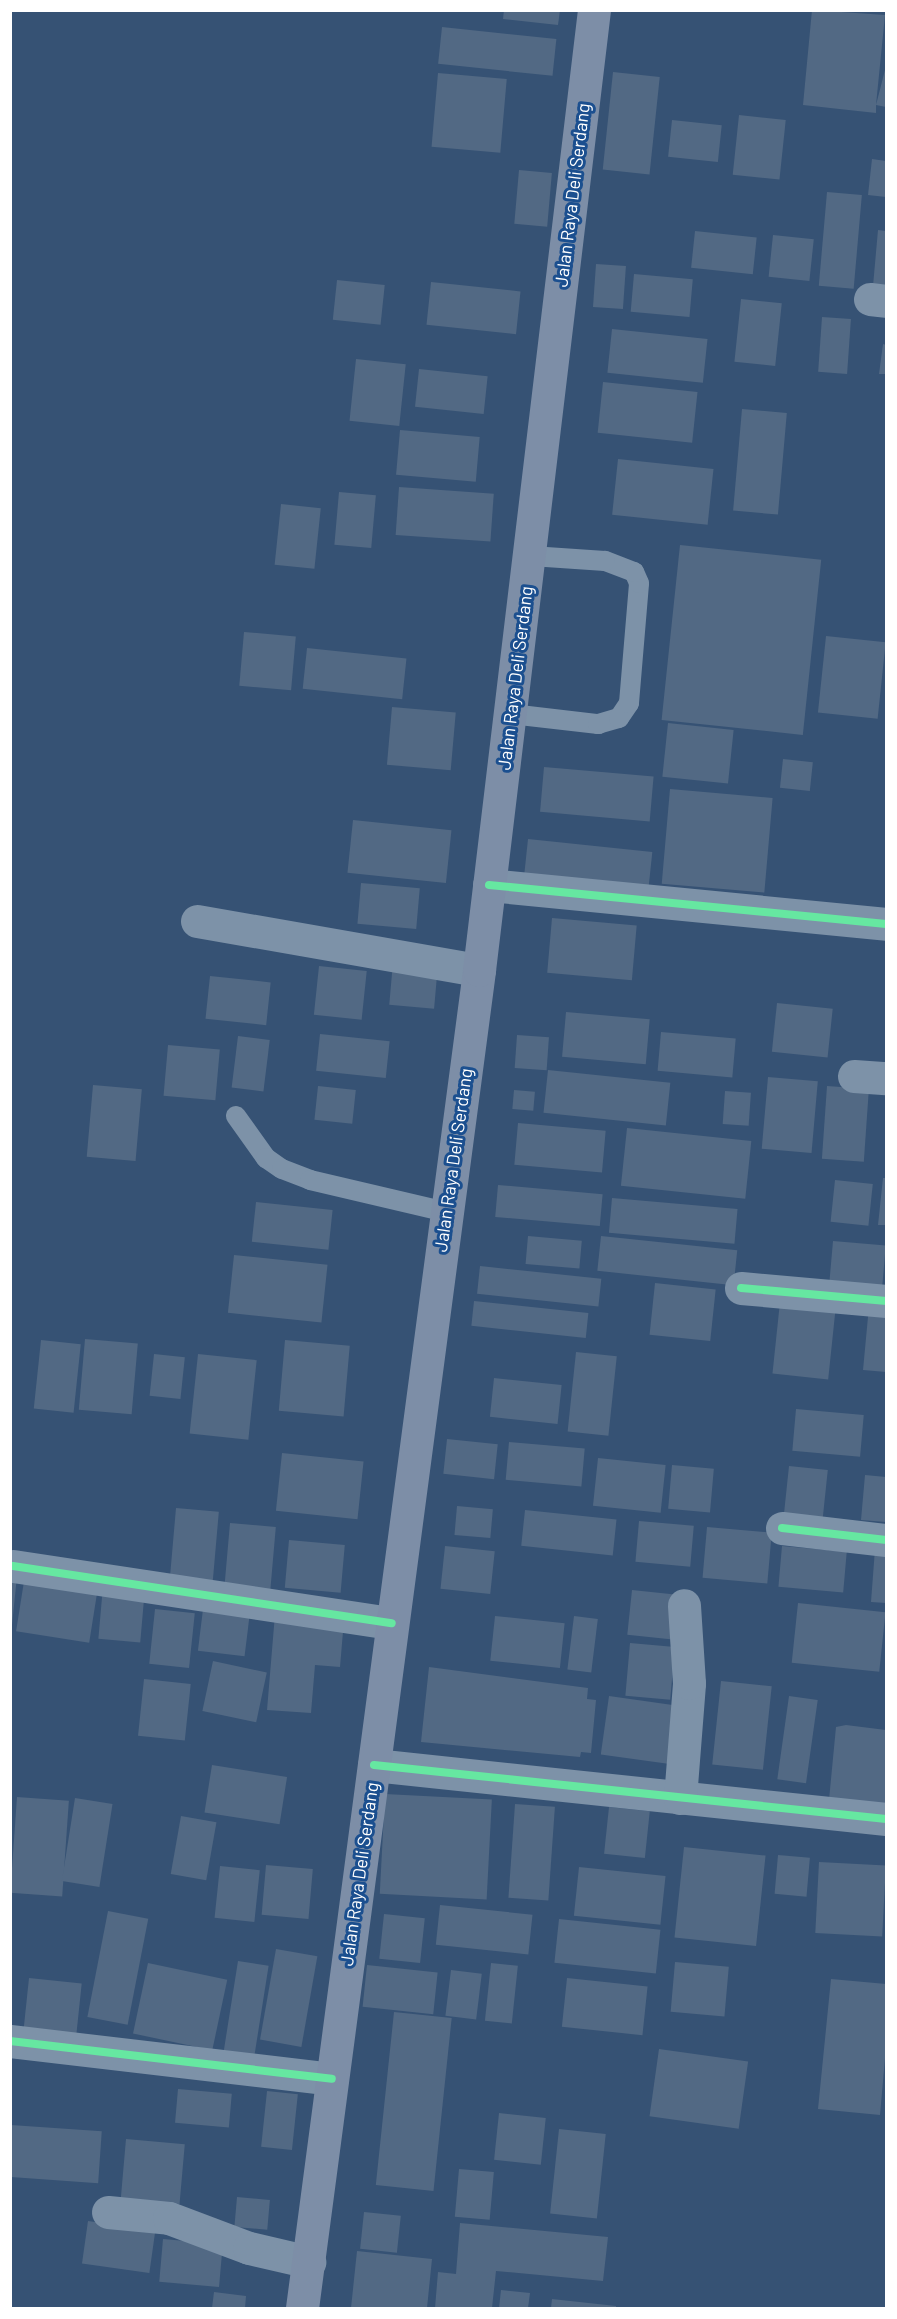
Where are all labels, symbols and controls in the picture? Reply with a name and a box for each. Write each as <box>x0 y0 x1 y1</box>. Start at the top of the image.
street label: Jalan Raya Deli Serdang <box>550 102 594 288</box>
street label: Jalan Raya Deli Serdang <box>493 585 537 771</box>
street label: Jalan Raya Deli Serdang <box>429 1067 477 1253</box>
street label: Jalan Raya Deli Serdang <box>335 1781 383 1967</box>

